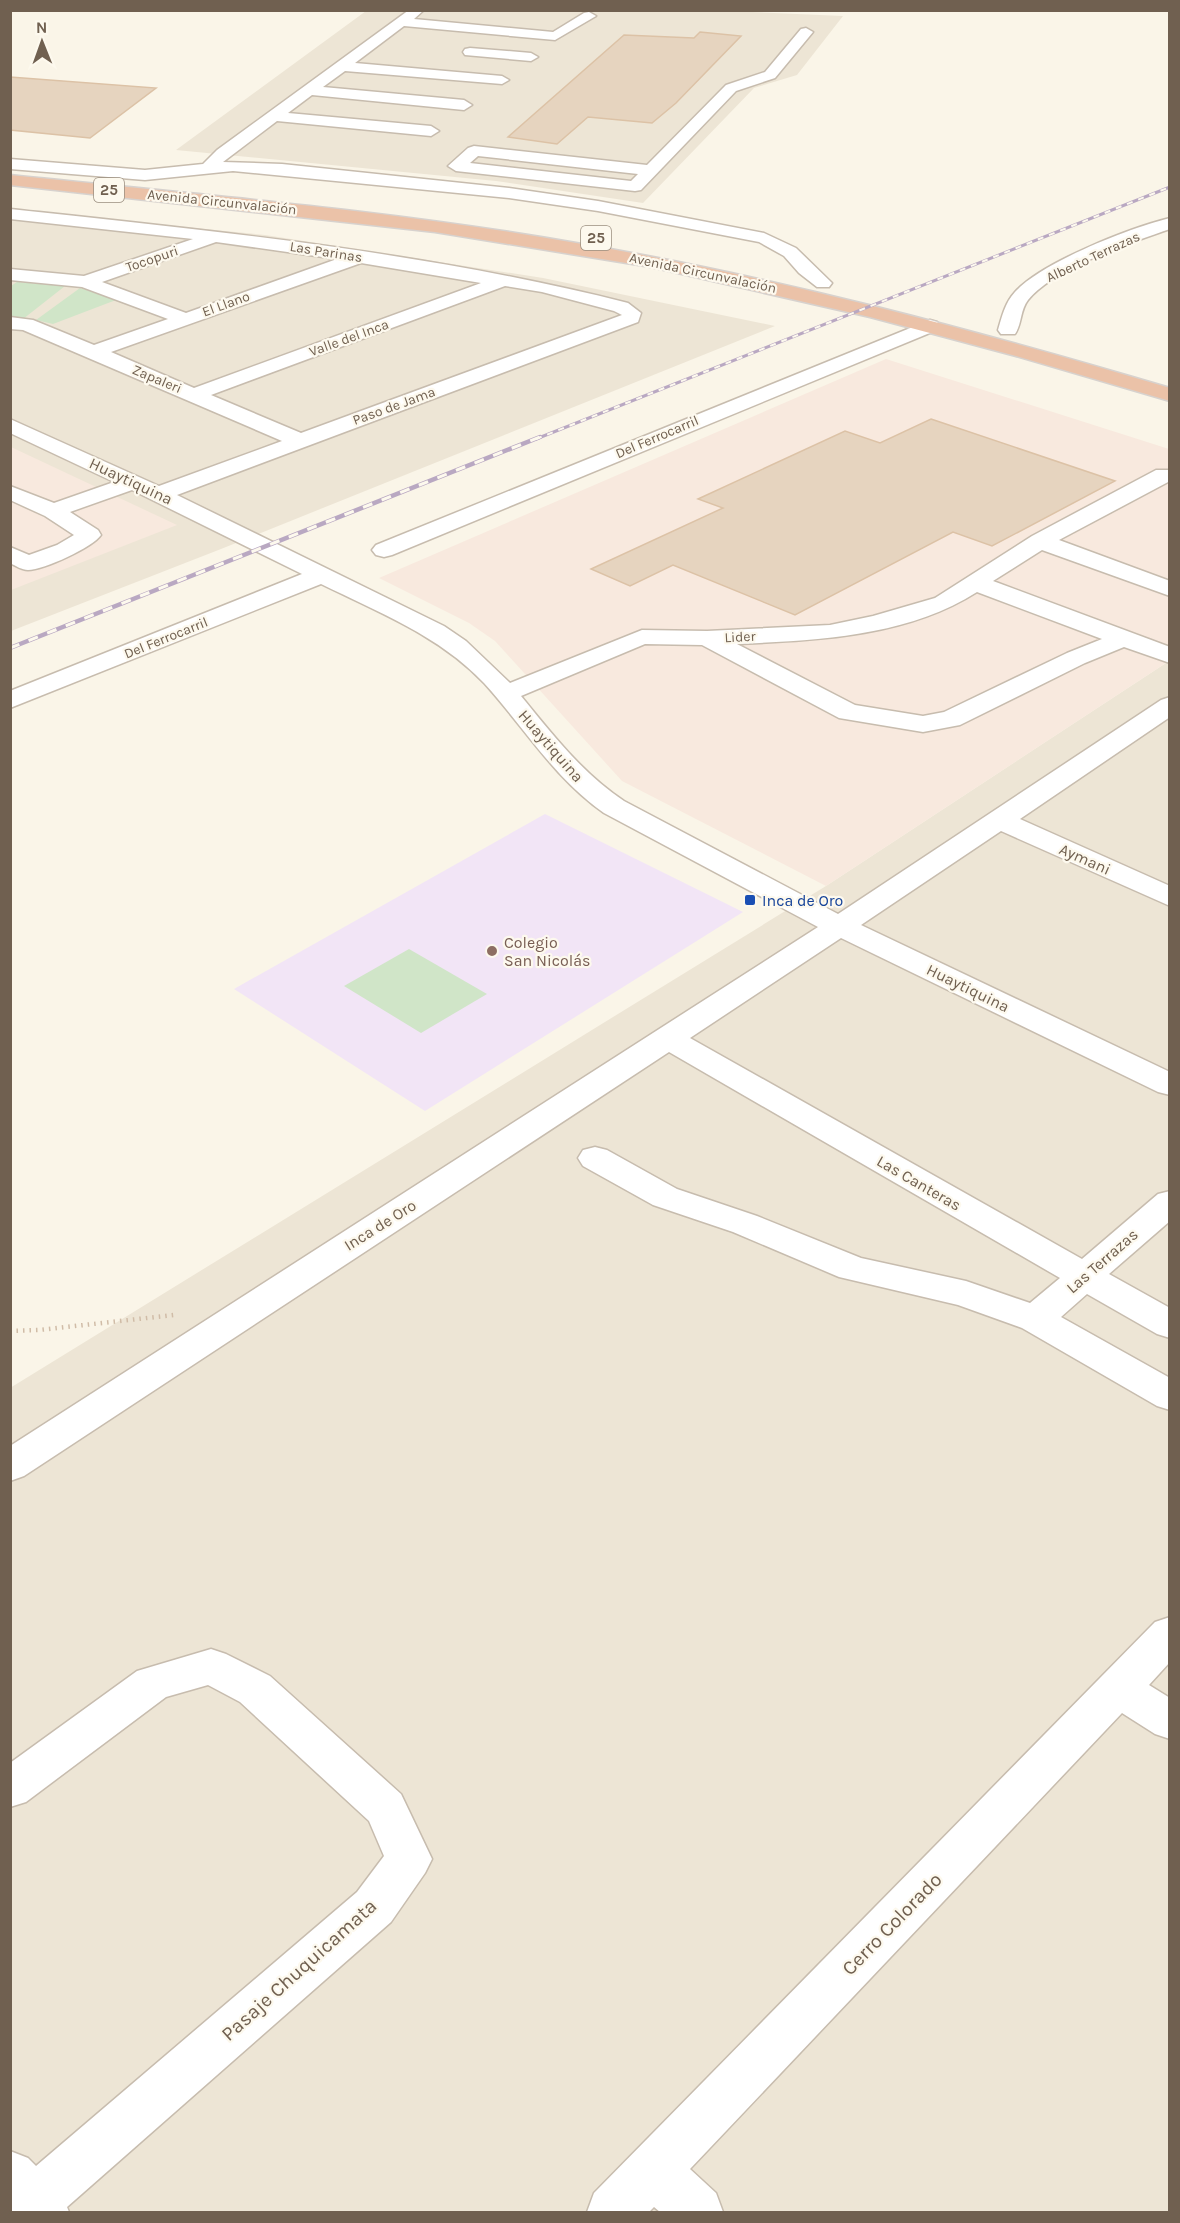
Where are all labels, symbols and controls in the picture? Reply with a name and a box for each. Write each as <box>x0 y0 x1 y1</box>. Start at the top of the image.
north arrow <box>12 12 72 72</box>
text: N <box>36 18 48 37</box>
road number: 25 <box>94 178 124 202</box>
street label: Avenida Circunvalación <box>147 186 297 218</box>
road number: 25 <box>581 226 611 250</box>
street label: Alberto Terrazas <box>1043 228 1143 286</box>
street label: Las Parinas <box>289 238 363 266</box>
street label: Tocopuri <box>124 242 180 276</box>
street label: Avenida Circunvalación <box>628 249 778 297</box>
street label: El Llano <box>200 288 252 320</box>
street label: Valle del Inca <box>307 316 391 360</box>
street label: Zapaleri <box>130 361 184 397</box>
street label: Paso de Jama <box>350 383 438 429</box>
street label: Del Ferrocarril <box>613 412 701 462</box>
street label: Huaytiquina <box>86 453 176 509</box>
street label: Del Ferrocarril <box>122 613 210 663</box>
street label: Lider <box>724 628 757 646</box>
street label: Huaytiquina <box>514 706 588 786</box>
street label: Aymani <box>1056 839 1114 879</box>
place label: Inca de Oro <box>762 891 843 910</box>
marker: Inca de Oro <box>743 893 757 907</box>
place label: Colegio San Nicolás <box>504 933 590 970</box>
marker: Colegio San Nicolás <box>485 944 499 958</box>
street label: Huaytiquina <box>924 960 1012 1016</box>
street label: Las Canteras <box>874 1151 964 1215</box>
street label: Inca de Oro <box>340 1195 420 1255</box>
street label: Las Terrazas <box>1062 1225 1142 1297</box>
street label: Cerro Colorado <box>837 1868 947 1980</box>
street label: Pasaje Chuquicamata <box>217 1894 381 2046</box>

